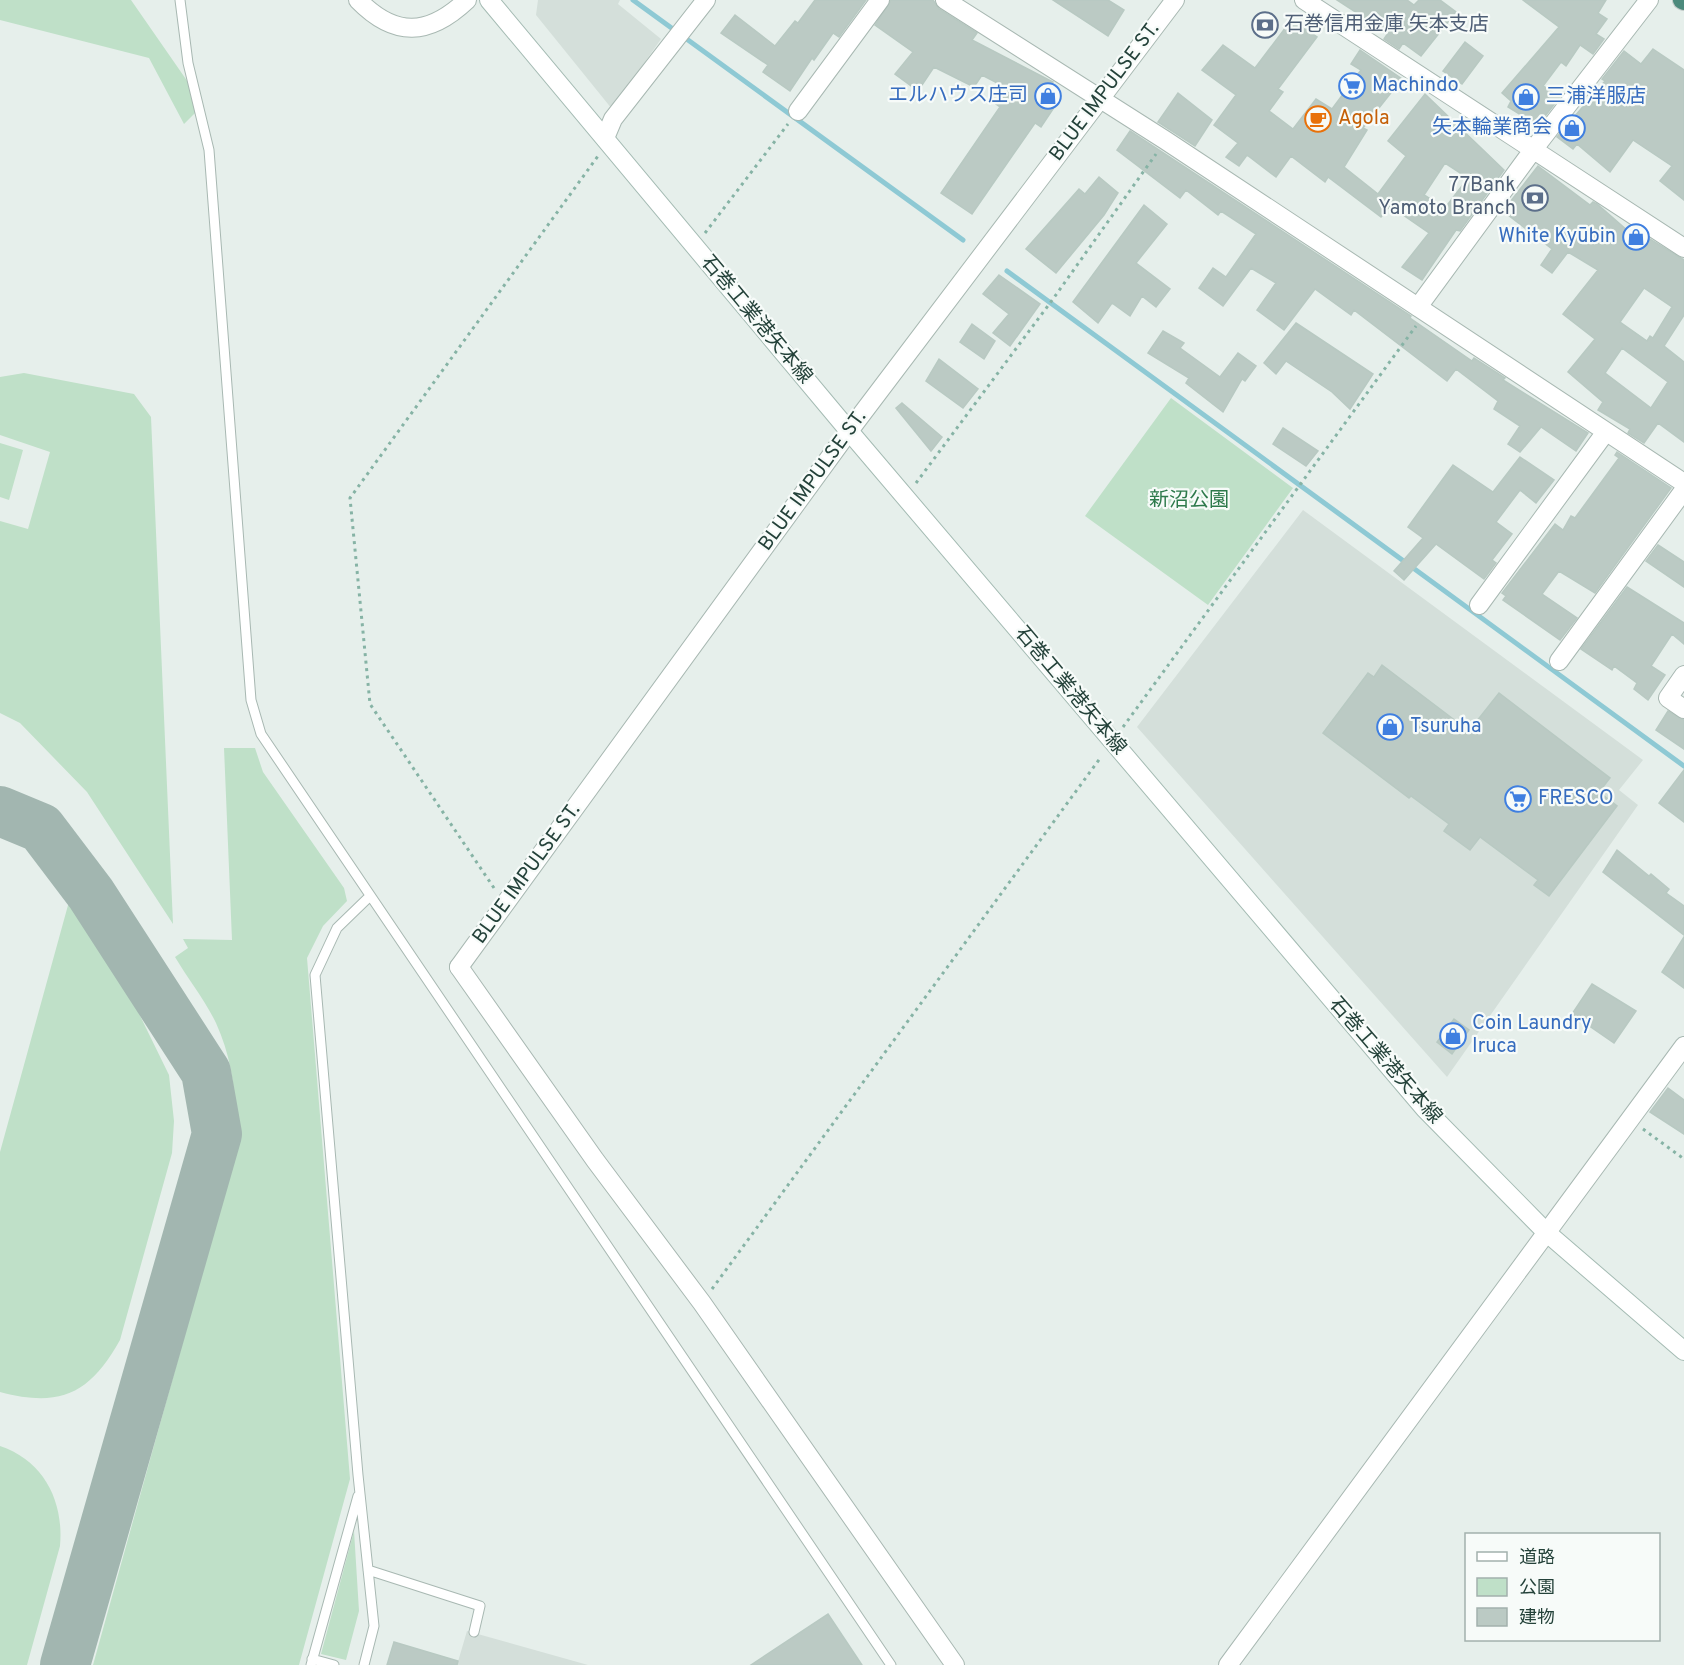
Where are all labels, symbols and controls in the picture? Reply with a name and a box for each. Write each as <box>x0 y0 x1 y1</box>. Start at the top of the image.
bank icon: 石巻信用金庫 矢本支店 <box>1250 10 1280 40</box>
place label: 石巻信用金庫 矢本支店 <box>1284 12 1489 38</box>
street label: BLUE IMPULSE ST. <box>1044 17 1166 167</box>
supermarket icon: Machindo <box>1337 71 1367 101</box>
place label: Machindo <box>1372 73 1459 99</box>
shop icon: エルハウス庄司 <box>1033 81 1063 111</box>
shop icon: 三浦洋服店 <box>1511 82 1541 112</box>
place label: エルハウス庄司 <box>888 83 1028 109</box>
place label: 三浦洋服店 <box>1546 84 1646 110</box>
cafe icon: Agola <box>1303 104 1333 134</box>
place label: Agola <box>1338 106 1389 132</box>
shop icon: 矢本輪業商会 <box>1557 113 1587 143</box>
place label: 矢本輪業商会 <box>1432 115 1552 141</box>
place label: 77Bank Yamoto Branch <box>1378 173 1516 222</box>
bank icon: 77Bank Yamoto Branch <box>1520 183 1550 213</box>
shop icon: White Kyūbin <box>1621 222 1651 252</box>
place label: White Kyūbin <box>1498 224 1616 250</box>
street label: 石巻工業港矢本線 <box>695 250 817 390</box>
street label: BLUE IMPULSE ST. <box>753 406 873 556</box>
park label: 新沼公園 <box>1149 488 1229 514</box>
street label: 石巻工業港矢本線 <box>1009 621 1131 761</box>
shop icon: Tsuruha <box>1375 712 1405 742</box>
place label: Tsuruha <box>1410 714 1482 740</box>
supermarket icon: FRESCO <box>1503 784 1533 814</box>
place label: FRESCO <box>1538 786 1613 812</box>
street label: BLUE IMPULSE ST. <box>467 799 587 949</box>
street label: 石巻工業港矢本線 <box>1323 992 1447 1130</box>
place label: Coin Laundry Iruca <box>1472 1011 1592 1060</box>
shop icon: Coin Laundry Iruca <box>1438 1021 1468 1051</box>
legend <box>1465 1533 1660 1641</box>
text: 道路 <box>1519 1547 1555 1570</box>
text: 公園 <box>1519 1577 1555 1600</box>
text: 建物 <box>1519 1607 1555 1630</box>

